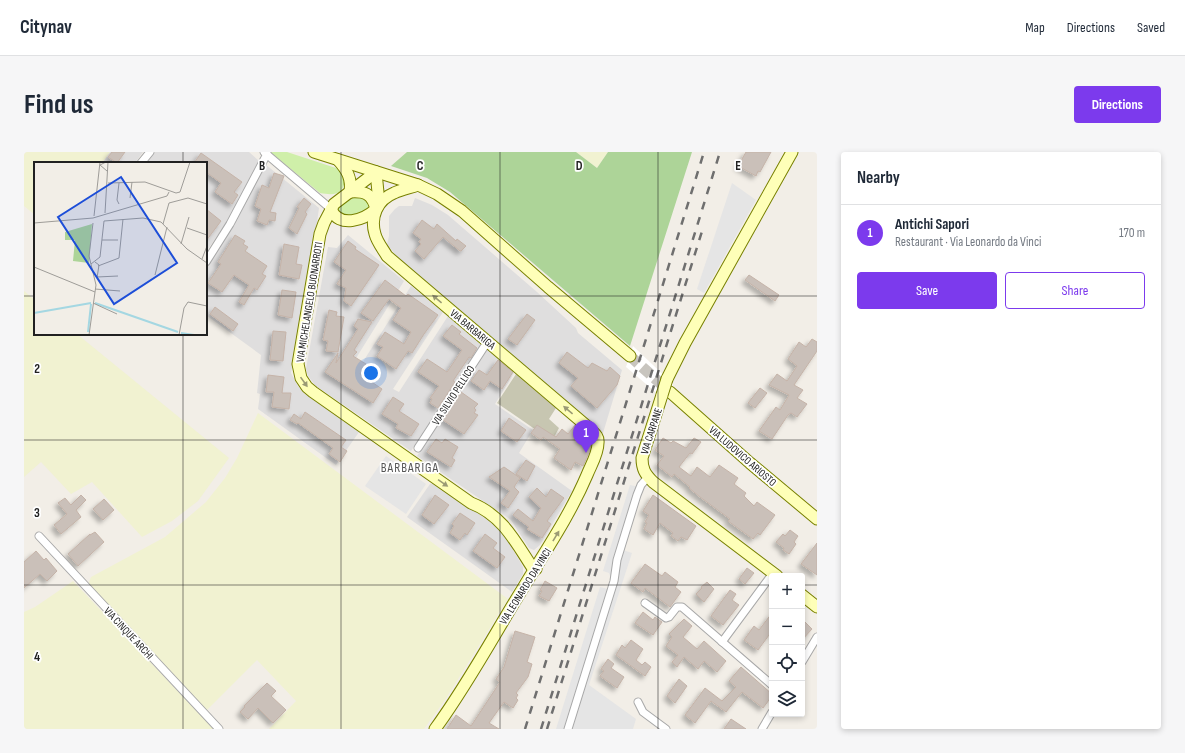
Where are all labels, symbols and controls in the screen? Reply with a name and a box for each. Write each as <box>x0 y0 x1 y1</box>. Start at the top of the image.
text: Citynav <box>20 16 72 39</box>
text: Map <box>1025 19 1045 36</box>
text: Directions <box>1067 19 1115 36</box>
text: Saved <box>1137 19 1165 36</box>
button: Directions <box>1074 86 1161 123</box>
text: Find us <box>24 88 93 121</box>
text: B <box>259 158 265 174</box>
text: C <box>417 158 424 174</box>
text: D <box>576 158 583 174</box>
text: E <box>735 158 741 174</box>
inset map <box>34 162 207 335</box>
text: Nearby <box>857 168 900 188</box>
text: Antichi Sapori <box>895 215 969 234</box>
text: 1 <box>867 225 873 241</box>
text: 170 m <box>1119 225 1145 241</box>
text: Restaurant · Via Leonardo da Vinci <box>895 234 1042 250</box>
street label: VIA MICHELANGELO BUONARROTI <box>294 241 325 363</box>
button: Save <box>857 272 997 309</box>
button: Share <box>1005 272 1145 309</box>
one-way arrow <box>432 294 443 303</box>
street label: VIA BARBARIGA <box>447 307 498 352</box>
text: 2 <box>34 361 40 377</box>
your location <box>361 363 381 383</box>
street label: VIA SILVIO PELLICO <box>429 363 478 428</box>
one-way arrow <box>300 377 308 387</box>
one-way arrow <box>563 406 573 415</box>
street label: VIA CARPANE <box>638 406 665 456</box>
pin: 1 <box>573 420 599 453</box>
street label: VIA LUDOVICO ARIOSTO <box>706 424 779 489</box>
district label: BARBARIGA <box>381 460 439 476</box>
one-way arrow <box>437 479 448 487</box>
text: 3 <box>34 505 40 521</box>
one-way arrow <box>552 531 560 541</box>
street label: VIA LEONARDO DA VINCI <box>497 546 554 627</box>
map controls <box>769 573 805 717</box>
button: + <box>769 573 805 609</box>
street label: VIA CINQUE ARCHI <box>101 604 156 662</box>
button: − <box>769 609 805 645</box>
button: locate <box>769 645 805 681</box>
text: 4 <box>34 649 40 665</box>
button: layers <box>769 681 805 717</box>

